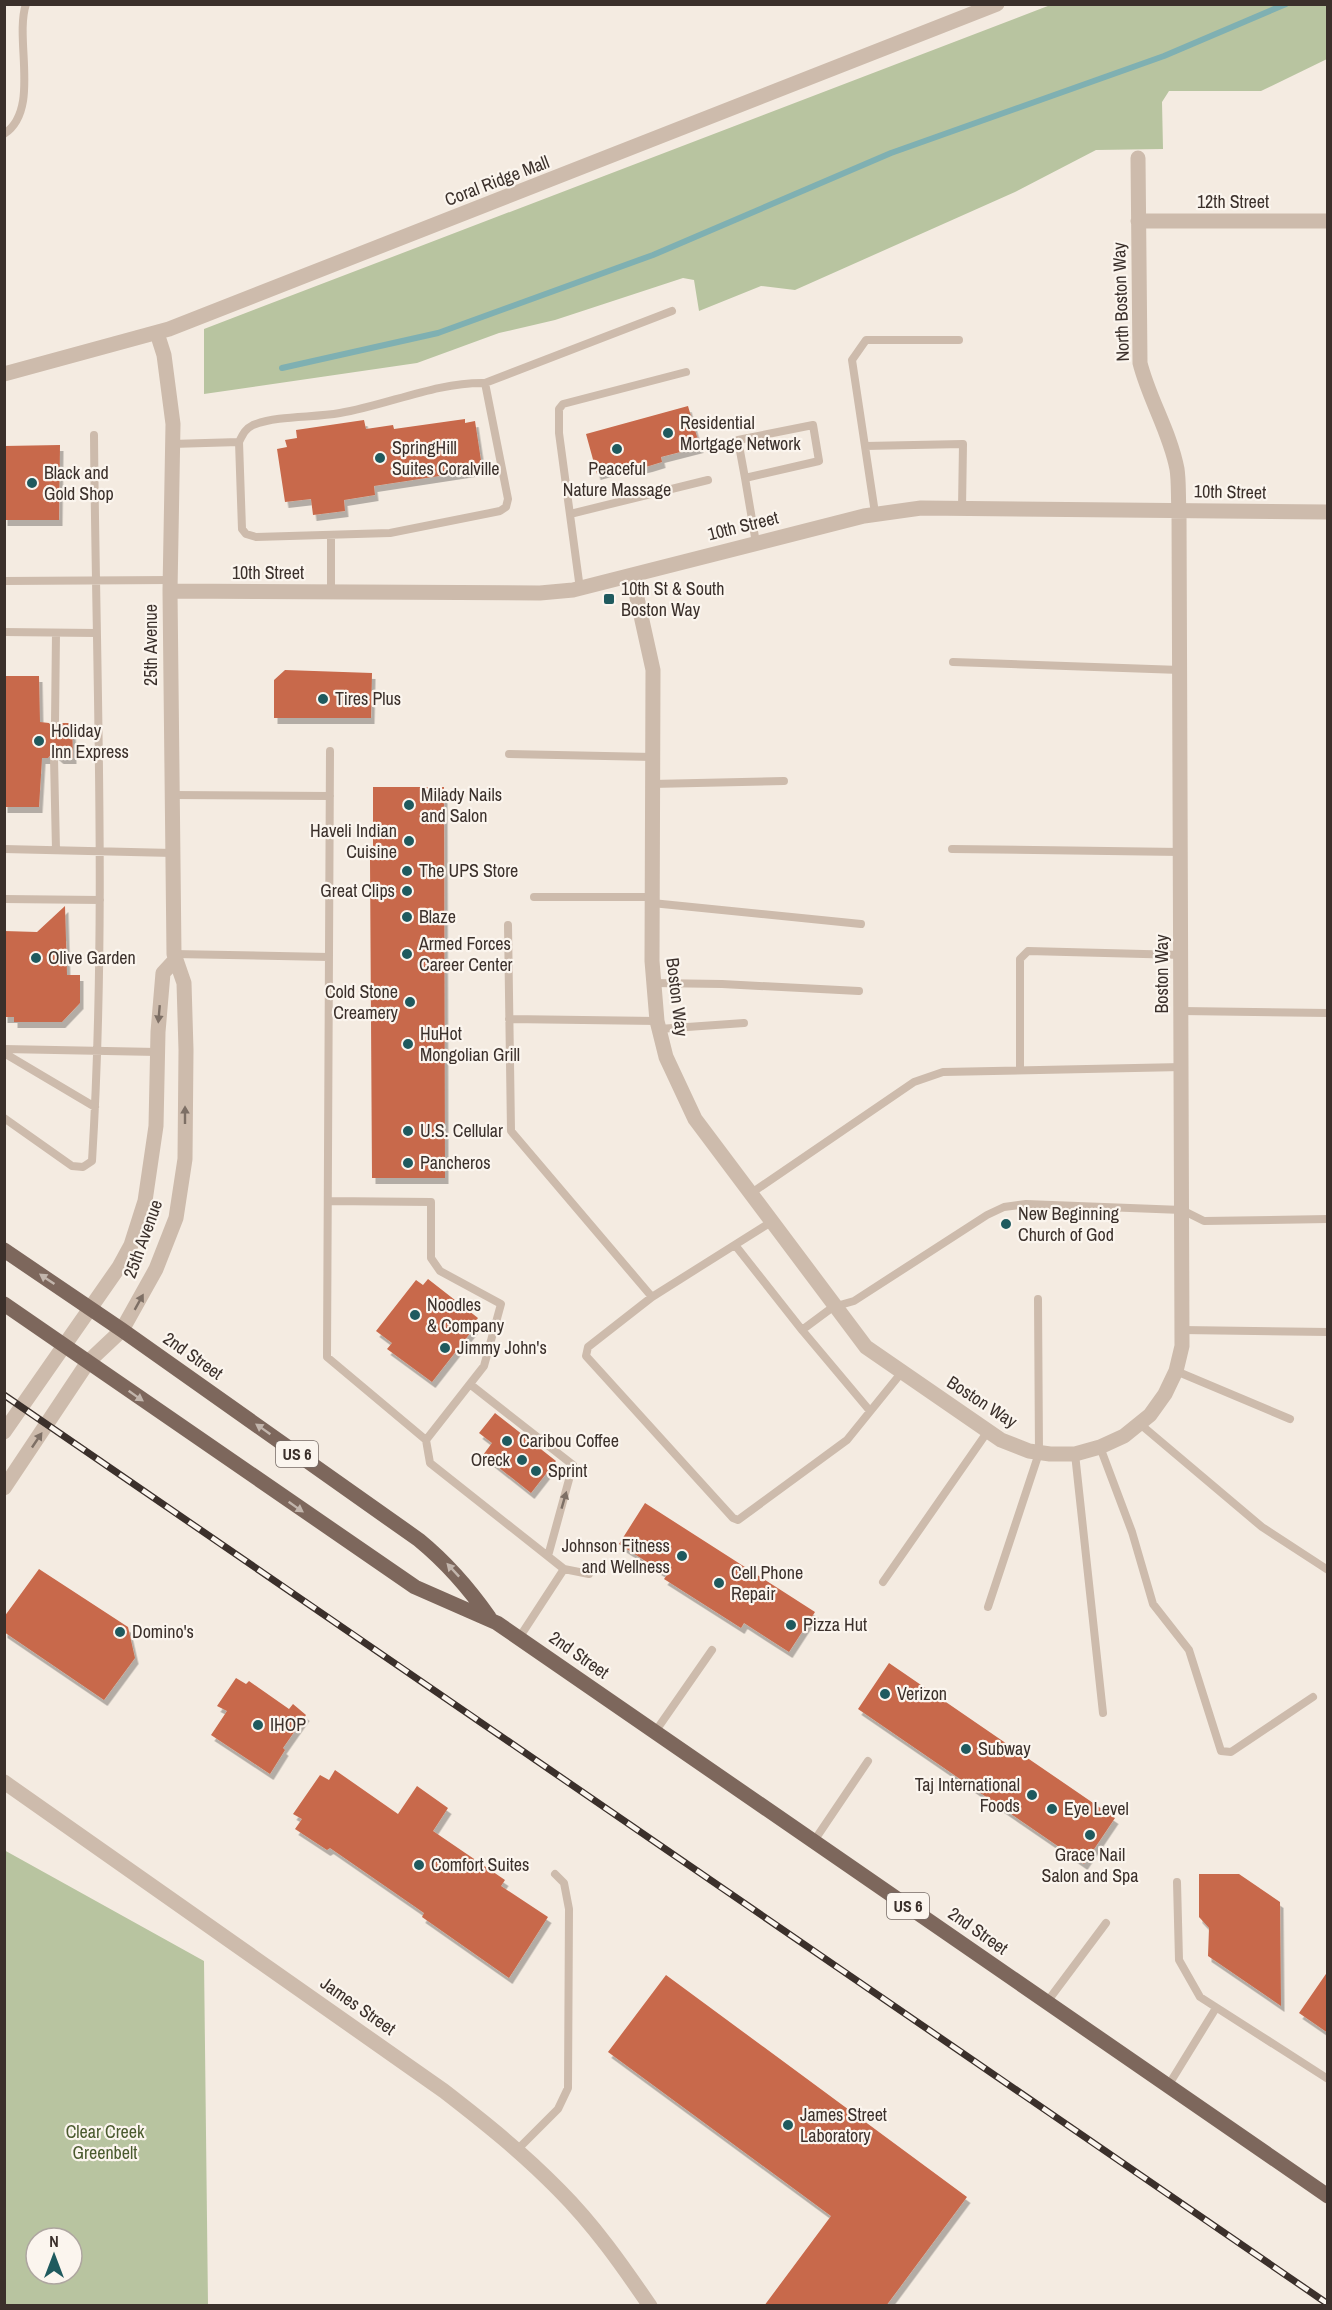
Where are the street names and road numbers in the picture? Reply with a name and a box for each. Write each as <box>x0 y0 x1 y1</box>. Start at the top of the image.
street label: Coral Ridge Mall <box>441 149 553 212</box>
street label: 12th Street <box>1197 189 1269 214</box>
street label: North Boston Way <box>1106 241 1135 362</box>
street label: 10th Street <box>1194 478 1266 505</box>
street label: 10th Street <box>705 505 781 546</box>
street label: 10th Street <box>232 560 304 585</box>
street label: 25th Avenue <box>138 604 163 686</box>
street label: Boston Way <box>1149 934 1174 1014</box>
street label: Boston Way <box>660 956 695 1038</box>
street label: 25th Avenue <box>117 1196 168 1282</box>
street label: 2nd Street <box>158 1326 228 1385</box>
street label: Boston Way <box>942 1370 1023 1434</box>
road number: US 6 <box>276 1441 318 1467</box>
street label: 2nd Street <box>544 1625 614 1684</box>
road number: US 6 <box>887 1893 929 1919</box>
street label: 2nd Street <box>943 1901 1013 1960</box>
street label: James Street <box>315 1970 401 2041</box>

